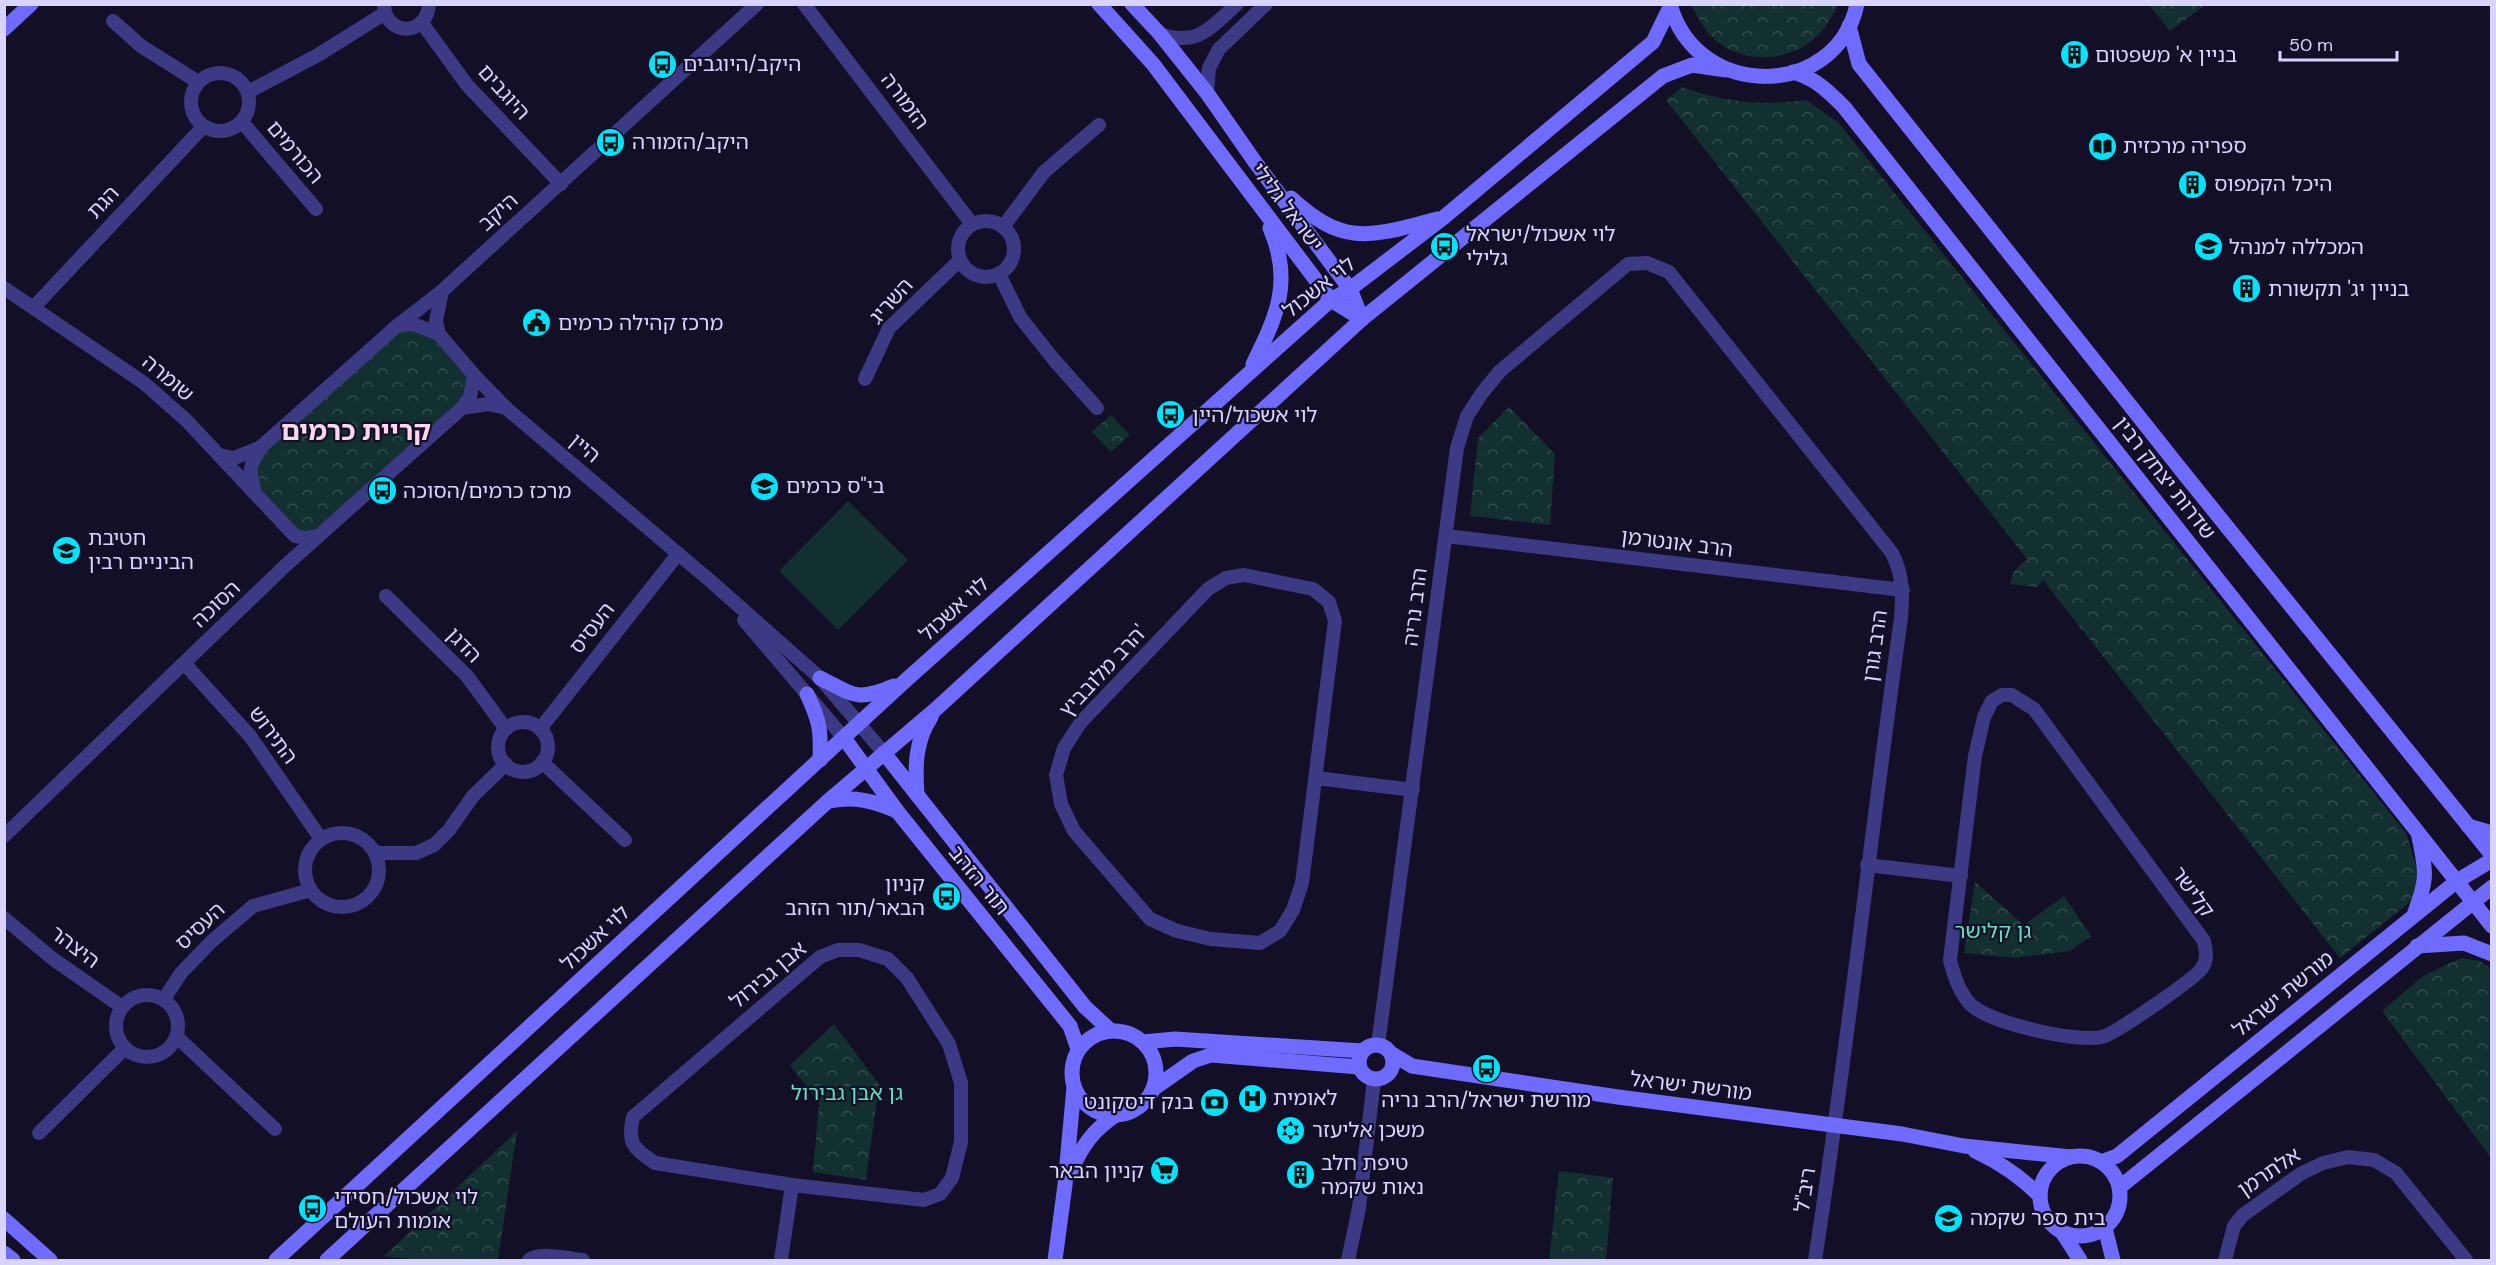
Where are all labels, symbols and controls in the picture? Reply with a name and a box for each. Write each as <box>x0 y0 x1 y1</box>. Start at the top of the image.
scale bar <box>2280 24 2397 62</box>
text: 50 m <box>2289 33 2333 57</box>
building icon: בניין א' משפטום <box>2058 39 2090 71</box>
place label: בניין א' משפטום <box>2095 41 2237 69</box>
bus stop icon: היקב/היוגבים <box>646 48 678 80</box>
place label: היקב/היוגבים <box>683 50 801 78</box>
street label: היוגבים <box>472 58 536 126</box>
street label: הזמורה <box>874 67 936 135</box>
street label: הכורמים <box>260 114 330 190</box>
bus stop icon: היקב/הזמורה <box>595 126 627 158</box>
place label: היקב/הזמורה <box>632 128 749 156</box>
library icon: ספריה מרכזית <box>2086 130 2118 162</box>
place label: ספריה מרכזית <box>2123 132 2247 160</box>
street label: ישראל גלילי <box>1245 157 1329 257</box>
building icon: היכל הקמפוס <box>2177 168 2209 200</box>
place label: היכל הקמפוס <box>2214 170 2332 198</box>
street label: הגת <box>81 180 125 224</box>
street label: היקב <box>472 187 524 237</box>
place label: לוי אשכול/ישראל גלילי <box>1466 220 1616 272</box>
bus stop icon: לוי אשכול/ישראל גלילי <box>1429 230 1461 262</box>
school or university icon: המכללה למנהל <box>2192 231 2224 263</box>
place label: המכללה למנהל <box>2229 233 2364 261</box>
street label: לוי אשכול <box>1277 250 1361 324</box>
street label: השריג <box>863 272 919 330</box>
building icon: בניין יג' תקשורת <box>2231 273 2263 305</box>
place label: בניין יג' תקשורת <box>2268 275 2409 303</box>
public building icon: מרכז קהילה כרמים <box>521 307 553 339</box>
place label: מרכז קהילה כרמים <box>558 309 724 337</box>
street label: שומרה <box>136 348 200 408</box>
bus stop icon: לוי אשכול/היין <box>1155 399 1187 431</box>
place label: לוי אשכול/היין <box>1192 401 1318 429</box>
street label: שדרות יצחק רבין <box>2108 411 2222 545</box>
district label: קריית כרמים <box>281 413 431 448</box>
street label: היין <box>564 427 606 469</box>
school or university icon: בי"ס כרמים <box>749 470 781 502</box>
place label: בי"ס כרמים <box>786 472 885 500</box>
bus stop icon: מרכז כרמים/הסוכה <box>366 475 398 507</box>
place label: מרכז כרמים/הסוכה <box>403 477 572 505</box>
street label: הרב אונטרמן <box>1619 522 1735 564</box>
place label: חטיבת הביניים רבין <box>88 524 194 576</box>
school or university icon: חטיבת הביניים רבין <box>51 534 83 566</box>
street label: הרב נריה <box>1396 566 1434 648</box>
street label: לוי אשכול <box>913 570 995 648</box>
street label: הסוכה <box>186 574 246 634</box>
street label: העסיס <box>563 596 621 660</box>
street label: הרב גורן <box>1856 608 1894 684</box>
street label: הרב מלובביץ' <box>1053 619 1153 723</box>
street label: הדגן <box>440 621 488 669</box>
street label: התירוש <box>242 700 304 770</box>
street label: תור הזהב <box>942 839 1016 921</box>
street label: קלישר <box>2165 861 2221 923</box>
place label: קניון הבאר/תור הזהב <box>785 870 925 922</box>
bus stop icon: קניון הבאר/תור הזהב <box>930 880 962 912</box>
street label: העסיס <box>169 896 231 956</box>
street label: לוי אשכול <box>554 899 636 977</box>
park label: גן קלישר <box>1955 917 2032 945</box>
street label: היצהר <box>45 919 105 975</box>
street label: אבן גבירול <box>724 935 812 1015</box>
street label: מורשת ישראל <box>2227 944 2340 1043</box>
bus stop icon: מורשת ישראל/הרב נריה <box>1470 1053 1502 1085</box>
street label: מורשת ישראל <box>1628 1065 1754 1107</box>
park label: גן אבן גבירול <box>791 1079 903 1107</box>
hospital icon: לאומית <box>1236 1082 1268 1114</box>
place label: לאומית <box>1273 1084 1338 1112</box>
bank icon: בנק דיסקונט <box>1199 1086 1231 1118</box>
place label: מורשת ישראל/הרב נריה <box>1381 1086 1591 1114</box>
place label: בנק דיסקונט <box>1084 1088 1194 1116</box>
synagogue icon: משכן אליעזר <box>1275 1114 1307 1146</box>
place label: משכן אליעזר <box>1312 1116 1425 1144</box>
street label: אלתרמן <box>2232 1141 2306 1203</box>
place label: טיפת חלב נאות שקמה <box>1321 1149 1424 1201</box>
supermarket icon: קניון הבאר <box>1149 1155 1181 1187</box>
place label: קניון הבאר <box>1049 1157 1144 1185</box>
building icon: טיפת חלב נאות שקמה <box>1284 1159 1316 1191</box>
street label: ריב"ל <box>1788 1166 1822 1214</box>
place label: לוי אשכול/חסידי אומות העולם <box>334 1183 478 1235</box>
bus stop icon: לוי אשכול/חסידי אומות העולם <box>297 1193 329 1225</box>
school or university icon: בית ספר שקמה <box>1933 1202 1965 1234</box>
place label: בית ספר שקמה <box>1970 1204 2106 1232</box>

